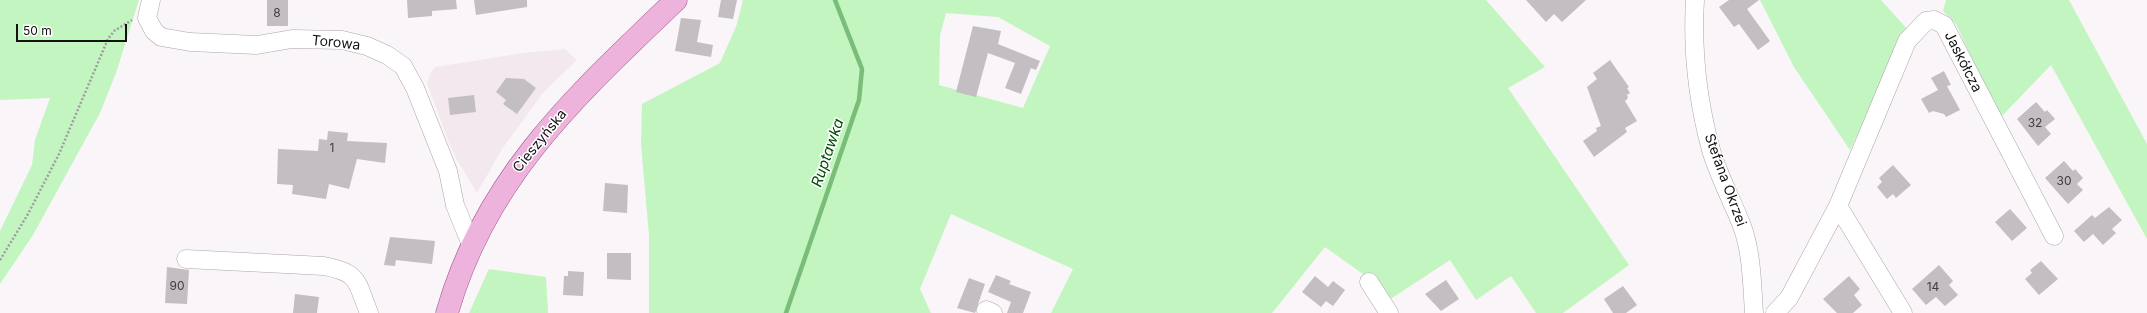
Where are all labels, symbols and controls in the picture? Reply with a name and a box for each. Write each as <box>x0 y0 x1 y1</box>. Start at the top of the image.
house number: 8 <box>273 6 281 20</box>
scale bar <box>18 16 129 42</box>
text: 50 m <box>23 23 52 38</box>
street label: Jaskółcza <box>1941 29 1985 95</box>
street label: Torowa <box>311 32 361 54</box>
street label: Cieszyńska <box>510 106 570 176</box>
water label: Ruptawka <box>808 116 848 190</box>
house number: 32 <box>2028 116 2042 130</box>
street label: Stefana Okrzei <box>1700 131 1750 229</box>
house number: 1 <box>330 141 334 155</box>
house number: 30 <box>2057 174 2071 188</box>
house number: 90 <box>169 279 185 293</box>
house number: 14 <box>1927 280 1939 294</box>

